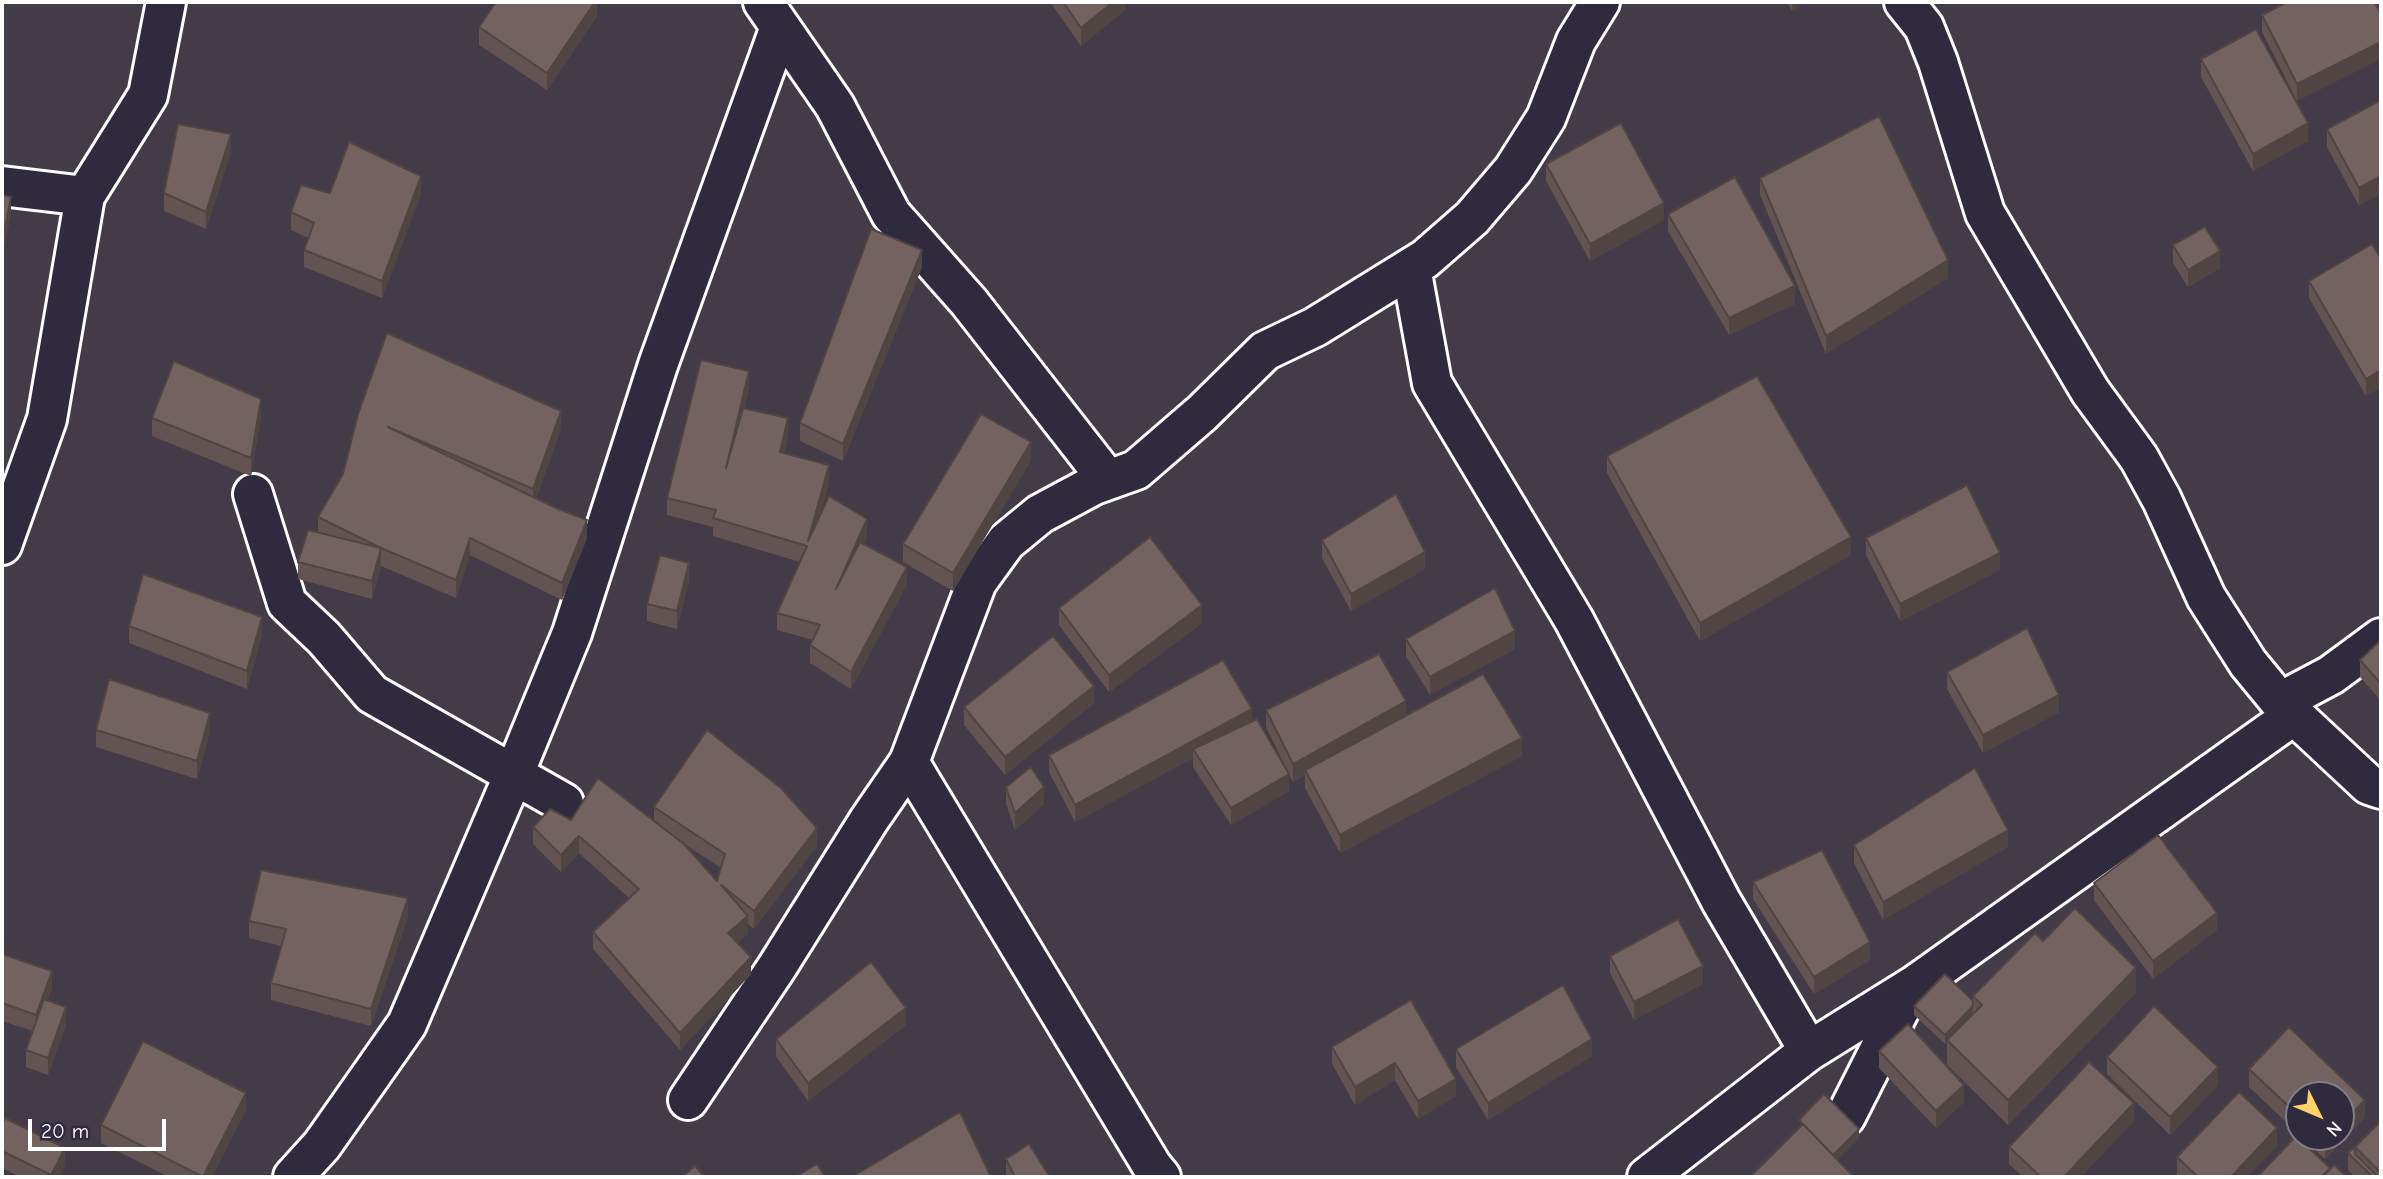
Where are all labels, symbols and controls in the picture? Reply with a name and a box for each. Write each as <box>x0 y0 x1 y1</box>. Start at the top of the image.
north arrow <box>2285 1081 2355 1151</box>
scale bar <box>32 1106 170 1150</box>
text: N <box>2322 1117 2346 1141</box>
text: 20 m <box>41 1119 89 1143</box>

